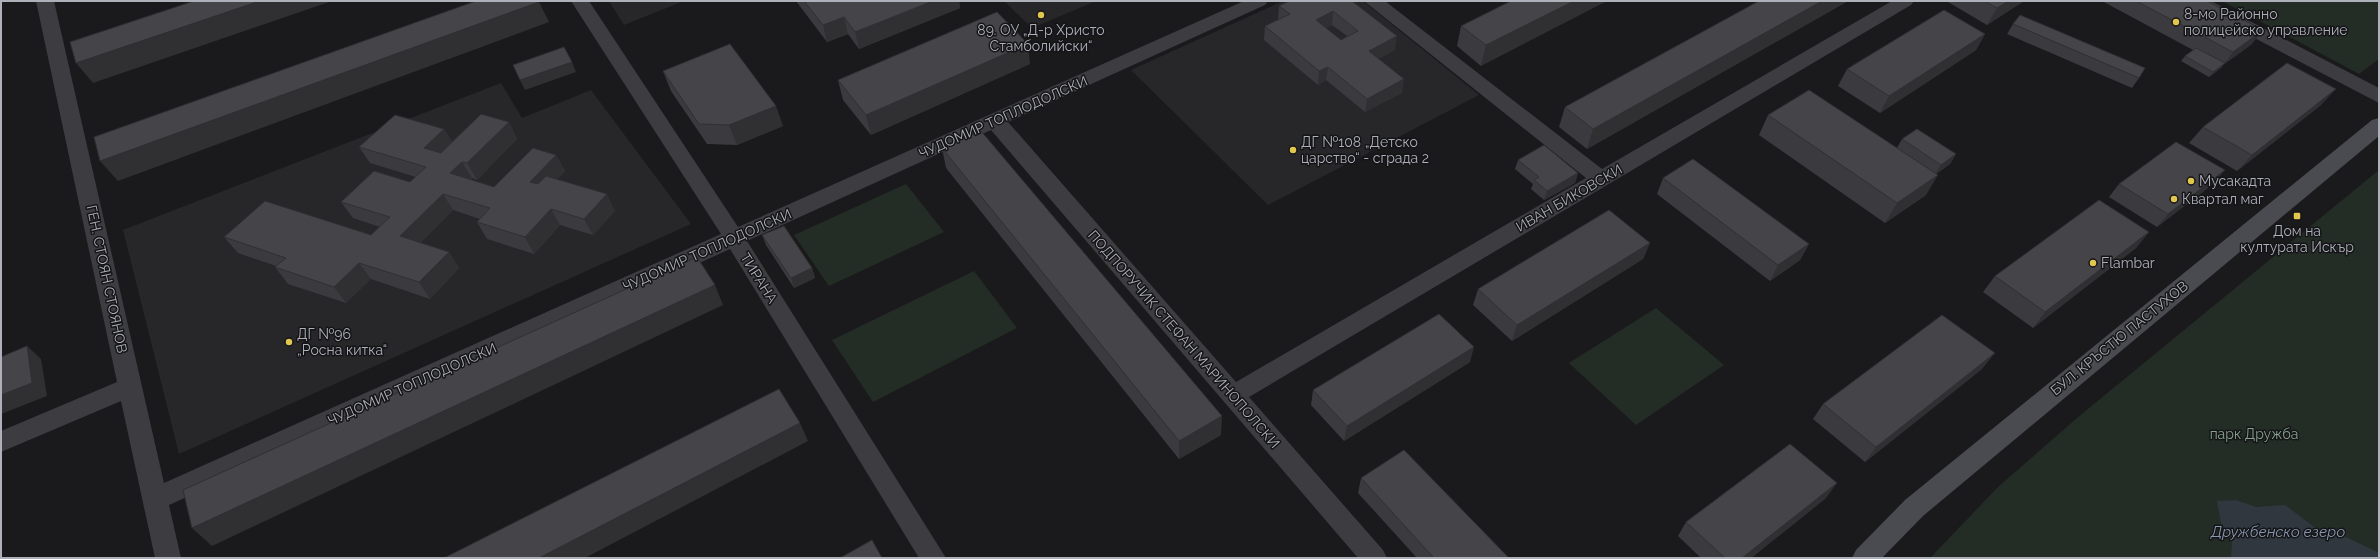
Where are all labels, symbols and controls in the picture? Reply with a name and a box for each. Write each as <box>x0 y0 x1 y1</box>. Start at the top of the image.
place label: 8-мо Районно полицейско управление <box>2184 6 2348 38</box>
marker: 89. ОУ „Д-р Христо Стамболийски“ <box>1036 10 1046 20</box>
marker: 8-мо Районно полицейско управление <box>2171 17 2181 27</box>
place label: 89. ОУ „Д-р Христо Стамболийски“ <box>977 22 1105 54</box>
street label: ЧУДОМИР ТОПЛОДОЛСКИ <box>916 72 1090 162</box>
place label: ДГ №108 „Детско царство“ - сграда 2 <box>1301 134 1429 166</box>
marker: ДГ №108 „Детско царство“ - сграда 2 <box>1288 145 1298 155</box>
street label: ИВАН БИКОВСКИ <box>1513 161 1625 235</box>
place label: Мусакадта <box>2199 173 2271 189</box>
marker: Мусакадта <box>2186 176 2196 186</box>
place label: Квартал маг <box>2182 191 2264 207</box>
marker: Квартал маг <box>2169 194 2179 204</box>
street label: ГЕН. СТОЯН СТОЯНОВ <box>84 204 130 354</box>
street label: ЧУДОМИР ТОПЛОДОЛСКИ <box>620 205 794 295</box>
marker: Дом на културата Искър <box>2292 211 2302 221</box>
place label: Дом на културата Искър <box>2240 223 2354 255</box>
street label: ПОДПОРУЧИК СТЕФАН МАРИНОПОЛСКИ <box>1085 227 1283 451</box>
street label: ТИРАНА <box>737 250 781 307</box>
place label: Flambar <box>2101 255 2155 271</box>
marker: Flambar <box>2088 258 2098 268</box>
street label: БУЛ. КРЪСТЮ ПАСТУХОВ <box>2047 278 2191 398</box>
place label: ДГ №96 „Росна китка“ <box>297 326 387 358</box>
marker: ДГ №96 „Росна китка“ <box>284 337 294 347</box>
street label: ЧУДОМИР ТОПЛОДОЛСКИ <box>325 339 499 429</box>
park label: парк Дружба <box>2210 426 2298 442</box>
water label: Дружбенско езеро <box>2210 523 2345 541</box>

